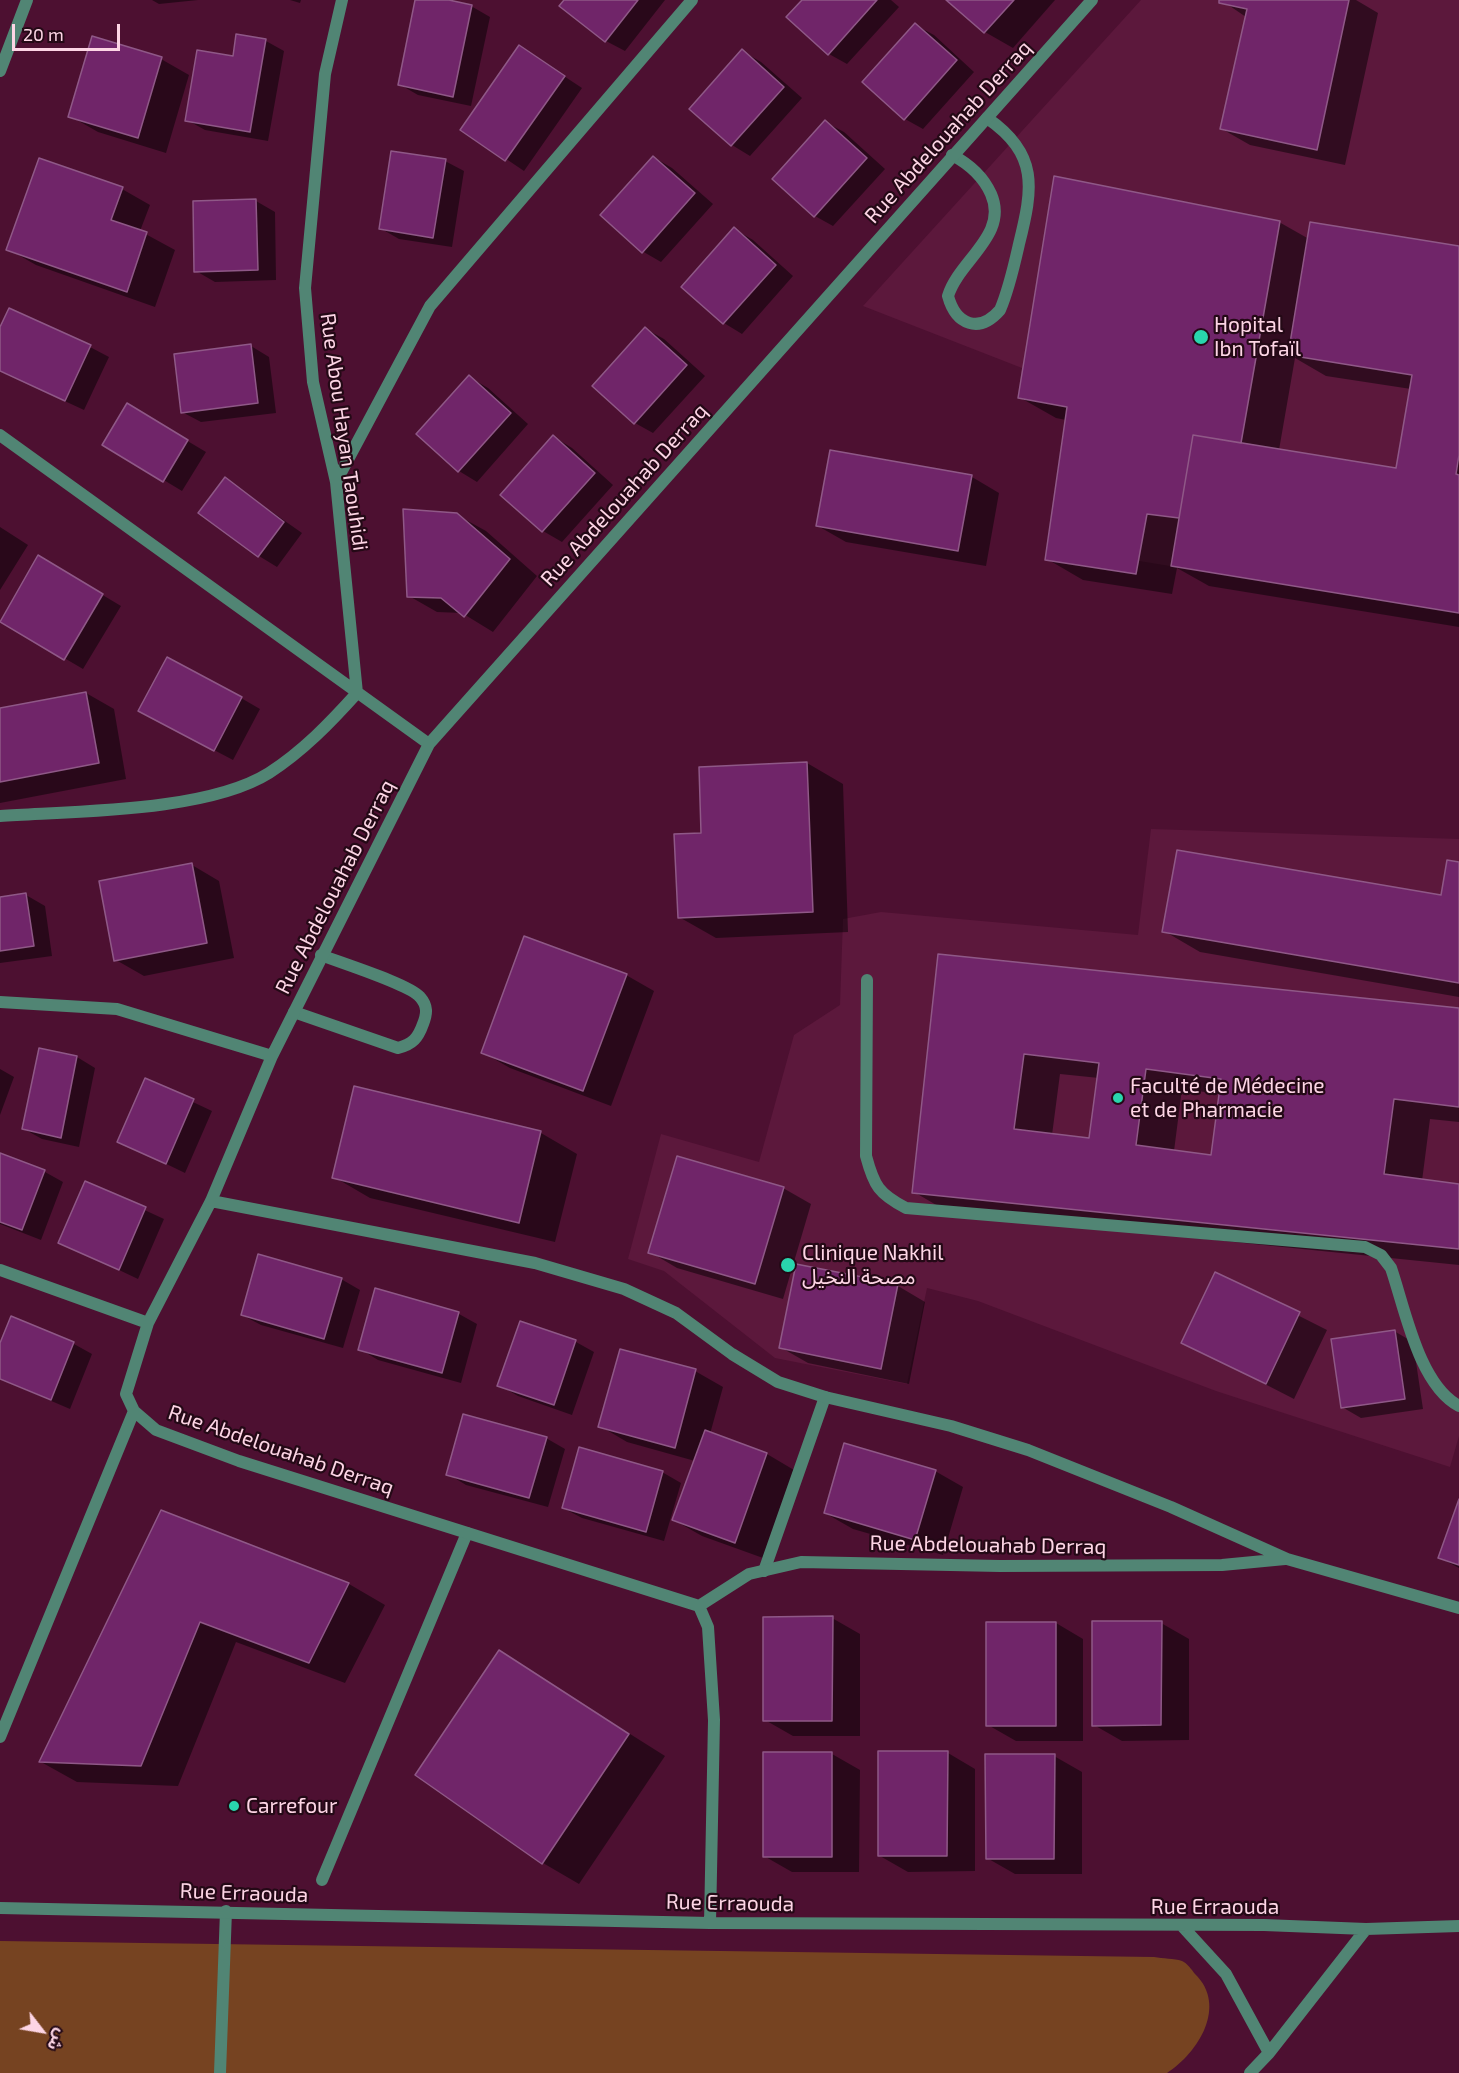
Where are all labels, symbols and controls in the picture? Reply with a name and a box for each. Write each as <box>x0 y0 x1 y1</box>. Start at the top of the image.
scale bar <box>15 12 123 50</box>
text: 20 m <box>23 23 64 45</box>
street label: Rue Abdelouahab Derraq <box>859 36 1037 228</box>
street label: Rue Abou Hayan Taouhidi <box>315 312 373 552</box>
place label: Hopital Ibn Tofaïl <box>1214 312 1301 362</box>
marker: Hopital Ibn Tofaïl <box>1192 328 1210 346</box>
street label: Rue Abdelouahab Derraq <box>535 399 713 591</box>
street label: Rue Abdelouahab Derraq <box>270 776 400 998</box>
place label: Faculté de Médecine et de Pharmacie <box>1130 1073 1325 1123</box>
marker: Faculté de Médecine et de Pharmacie <box>1111 1091 1125 1105</box>
place label: Clinique Nakhil مصحة النخيل <box>802 1240 943 1290</box>
marker: Clinique Nakhil مصحة النخيل <box>779 1256 797 1274</box>
street label: Rue Abdelouahab Derraq <box>165 1400 397 1500</box>
street label: Rue Abdelouahab Derraq <box>869 1530 1107 1560</box>
place label: Carrefour <box>246 1793 337 1819</box>
marker: Carrefour <box>227 1799 241 1813</box>
street label: Rue Erraouda <box>179 1878 309 1908</box>
street label: Rue Erraouda <box>666 1889 794 1917</box>
street label: Rue Erraouda <box>1151 1894 1279 1920</box>
north arrow <box>12 2001 72 2061</box>
text: ش <box>44 2026 72 2055</box>

